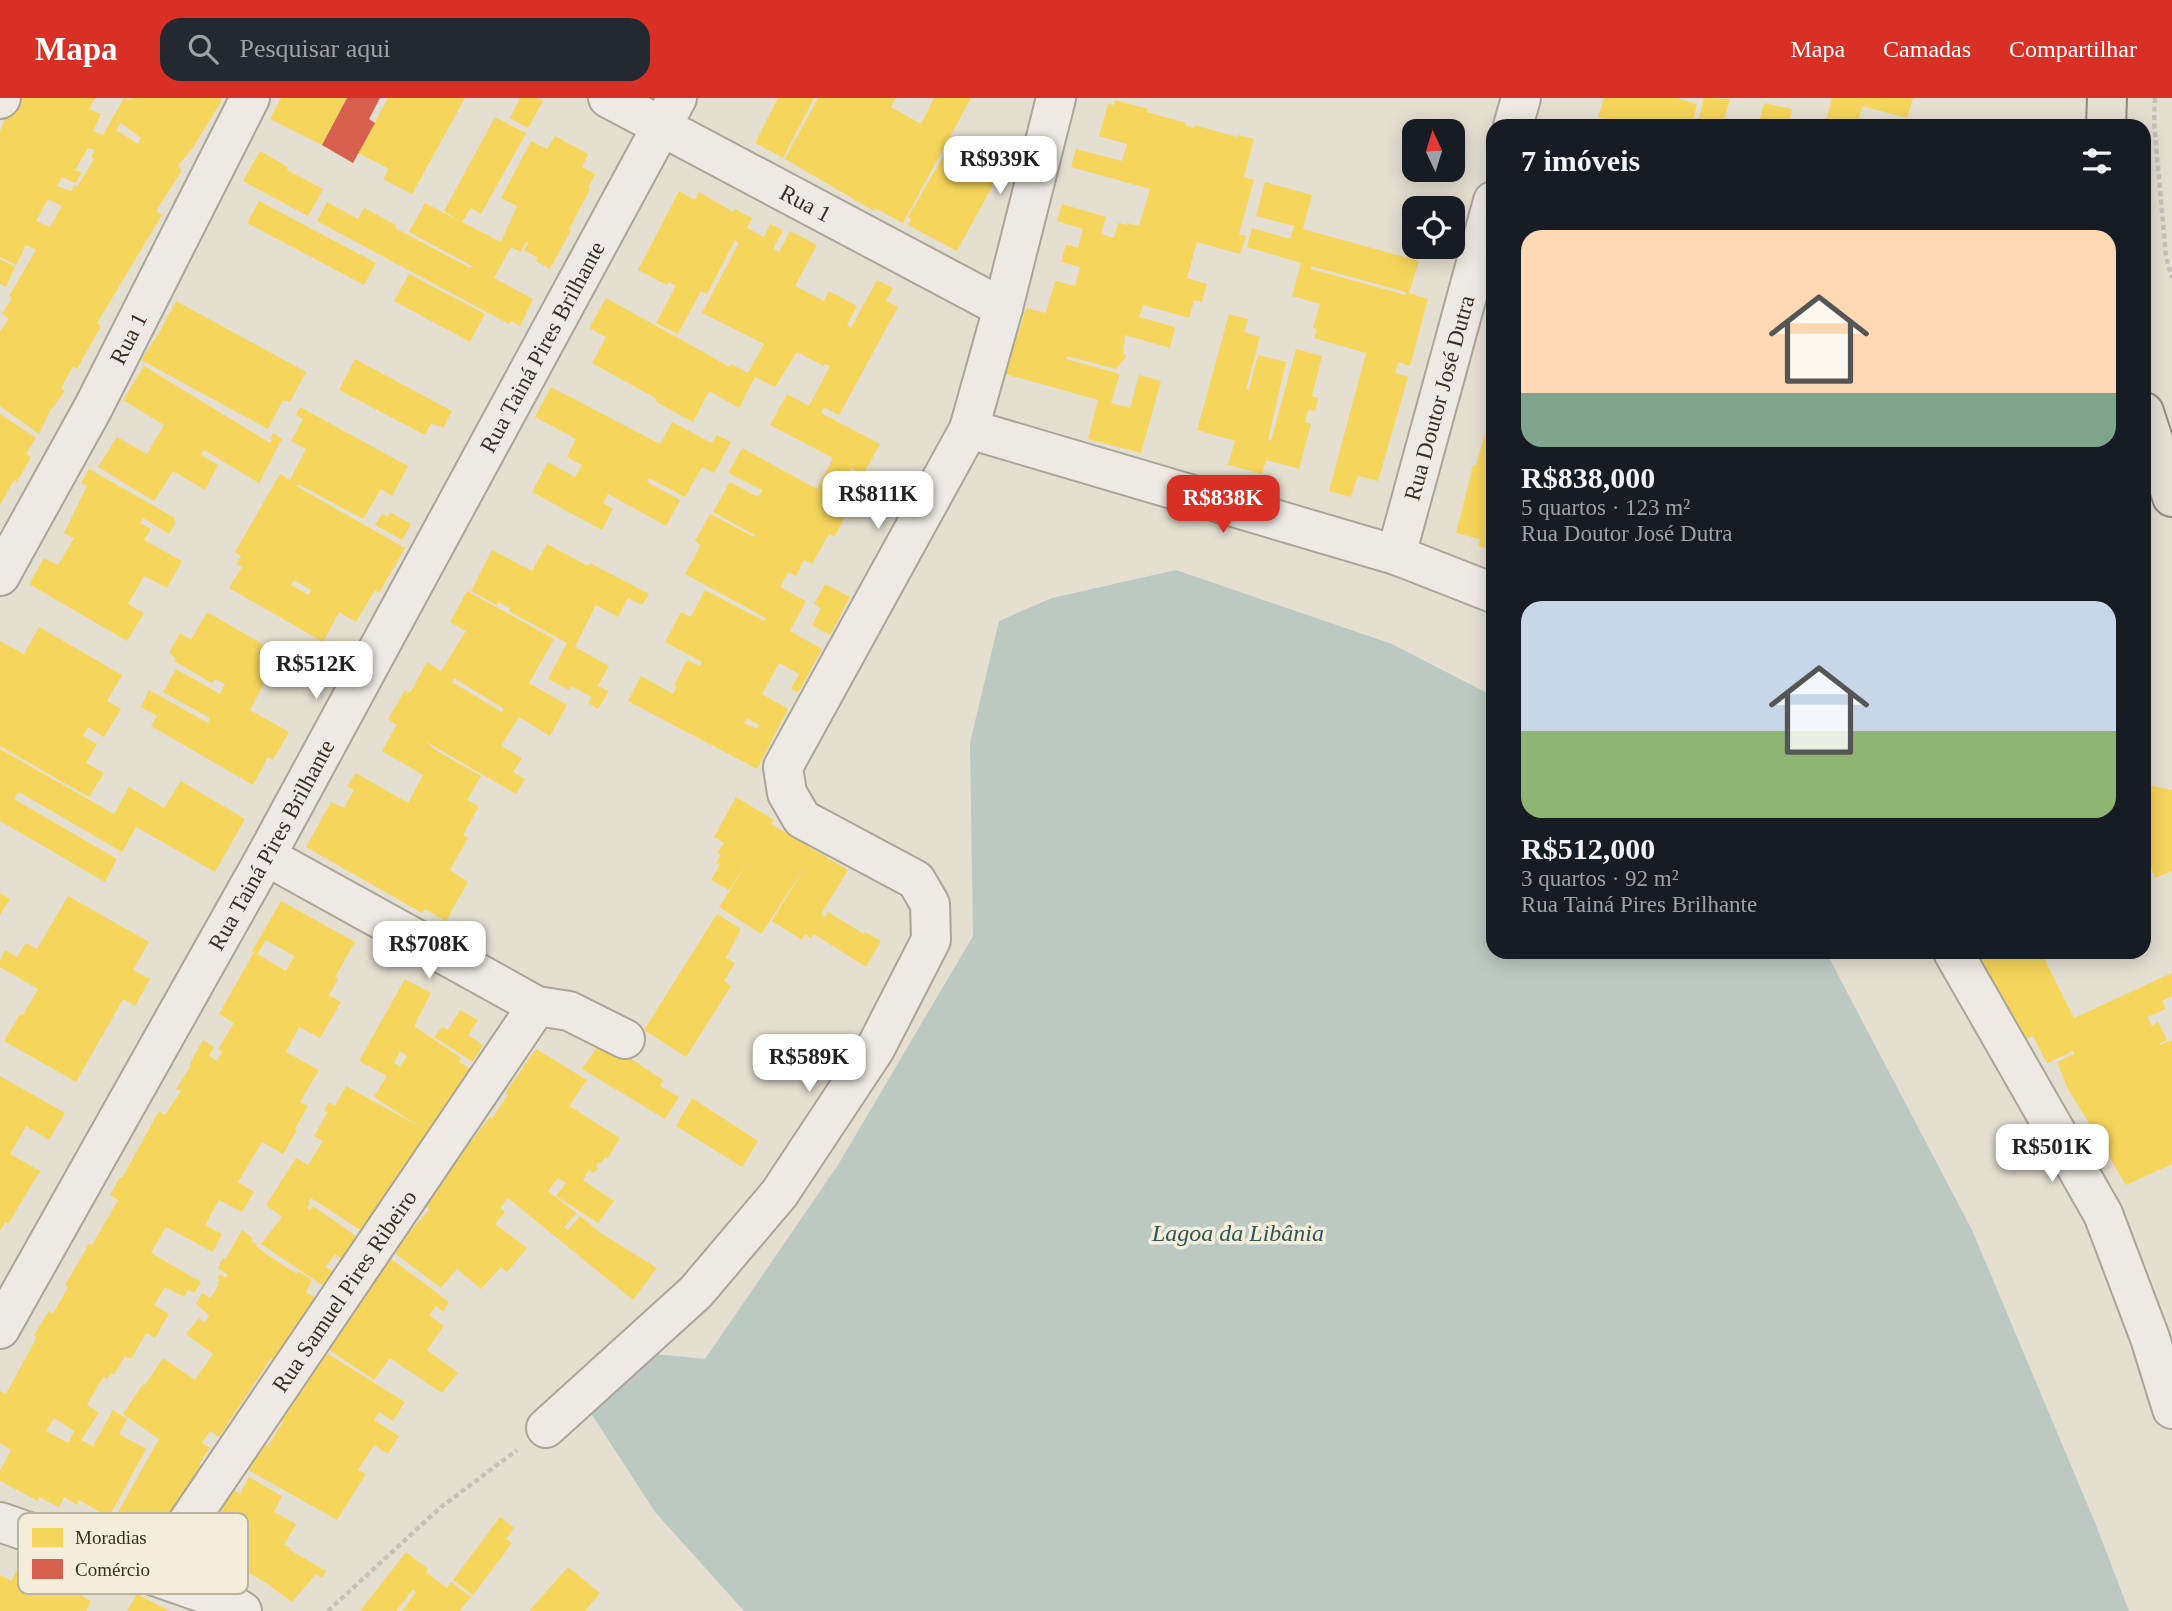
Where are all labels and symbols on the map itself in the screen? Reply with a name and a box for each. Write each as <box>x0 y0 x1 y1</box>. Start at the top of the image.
north arrow <box>1402 119 1465 182</box>
pin: R$939K <box>943 136 1057 196</box>
street label: Rua 1 <box>776 179 836 227</box>
street label: Rua Tainá Pires Brilhante <box>475 237 609 457</box>
street label: Rua Doutor José Dutra <box>1399 292 1479 503</box>
street label: Rua 1 <box>105 309 152 368</box>
pin: R$811K <box>821 472 935 531</box>
pin: R$838K <box>1166 476 1280 535</box>
pin: R$512K <box>259 642 373 701</box>
street label: Rua Tainá Pires Brilhante <box>203 735 339 954</box>
pin: R$708K <box>372 922 486 981</box>
pin: R$589K <box>752 1034 866 1094</box>
pin: R$501K <box>1995 1124 2109 1184</box>
street label: Rua Samuel Pires Ribeiro <box>267 1185 421 1397</box>
water label: Lagoa da Libânia <box>1151 1220 1324 1246</box>
legend <box>18 1513 248 1594</box>
text: Moradias <box>75 1527 147 1548</box>
text: Comércio <box>75 1559 150 1580</box>

